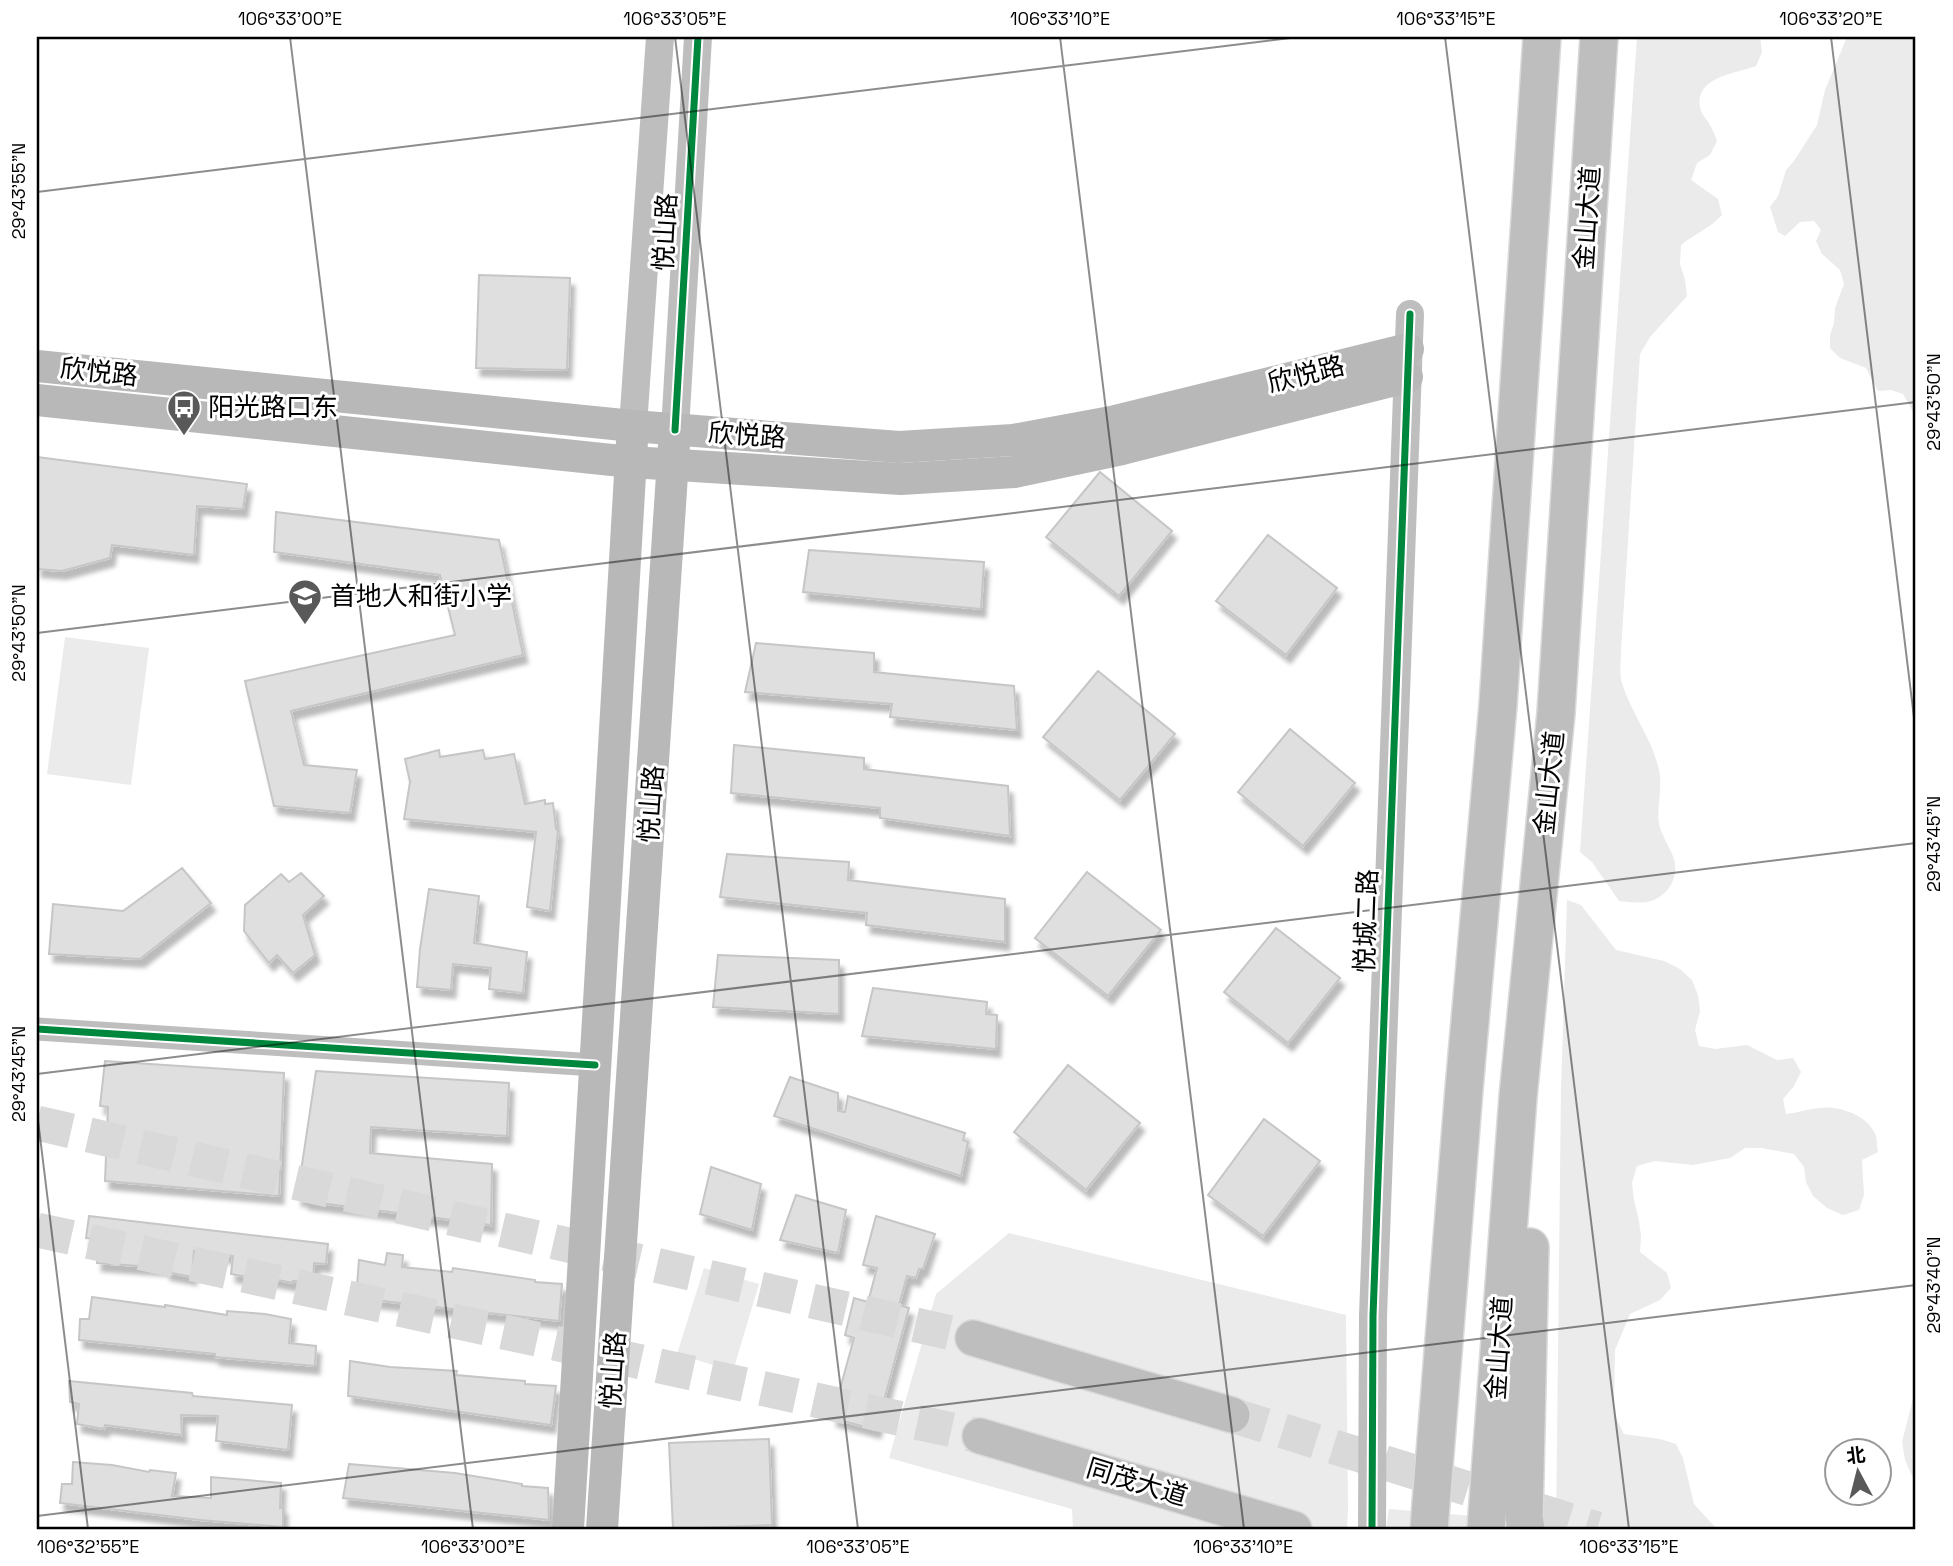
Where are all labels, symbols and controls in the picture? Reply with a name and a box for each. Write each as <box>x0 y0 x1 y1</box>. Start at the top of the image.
text: 106°33'00"E <box>238 7 342 30</box>
text: 106°33'05"E <box>623 7 727 30</box>
text: 106°33'10"E <box>1010 7 1110 30</box>
text: 106°33'15"E <box>1396 7 1496 30</box>
text: 106°33'20"E <box>1779 7 1883 30</box>
text: 29°43'55"N <box>7 143 30 239</box>
street label: 金山大道 <box>1566 165 1608 271</box>
street label: 悦山路 <box>646 192 684 272</box>
street label: 欣悦路 <box>1264 348 1348 400</box>
street label: 欣悦路 <box>58 351 140 393</box>
text: 29°43'50"N <box>1922 353 1945 451</box>
bus stop icon: 阳光路口东 <box>165 388 203 437</box>
place label: 阳光路口东 <box>208 390 338 424</box>
street label: 欣悦路 <box>707 415 787 455</box>
school or university icon: 首地人和街小学 <box>286 577 324 626</box>
place label: 首地人和街小学 <box>330 579 512 613</box>
text: 29°43'50"N <box>7 584 30 682</box>
street label: 金山大道 <box>1527 730 1571 836</box>
street label: 悦山路 <box>631 764 671 844</box>
text: 29°43'45"N <box>1922 796 1945 892</box>
street label: 悦城二路 <box>1347 868 1385 974</box>
text: 29°43'45"N <box>7 1026 30 1122</box>
text: 29°43'40"N <box>1922 1237 1945 1333</box>
street label: 金山大道 <box>1478 1295 1520 1401</box>
street label: 悦山路 <box>593 1330 633 1410</box>
north arrow <box>1824 1436 1894 1506</box>
text: 北 <box>1845 1442 1867 1469</box>
street label: 同茂大道 <box>1082 1451 1192 1513</box>
text: 106°32'55"E <box>37 1535 139 1558</box>
text: 106°33'00"E <box>421 1535 525 1558</box>
text: 106°33'05"E <box>806 1535 910 1558</box>
text: 106°33'10"E <box>1193 1535 1293 1558</box>
text: 106°33'15"E <box>1579 1535 1679 1558</box>

